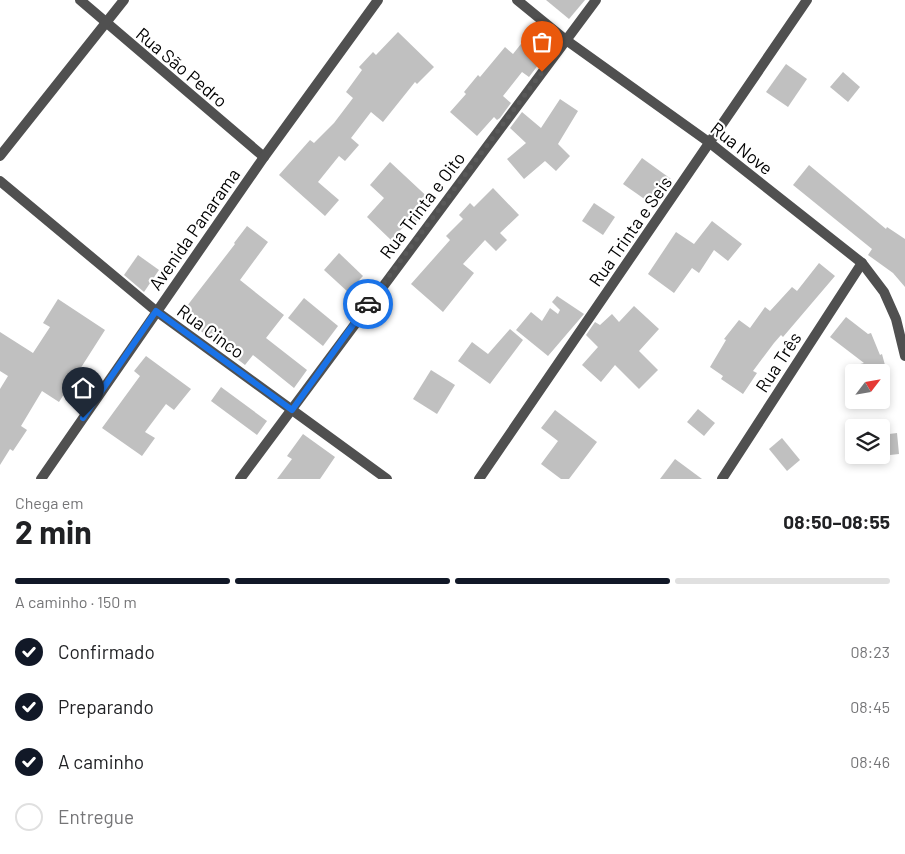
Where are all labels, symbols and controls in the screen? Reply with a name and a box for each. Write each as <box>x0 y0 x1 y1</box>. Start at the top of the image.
pin <box>521 21 563 72</box>
street label: Rua São Pedro <box>132 22 232 112</box>
icon: bag <box>528 28 556 56</box>
street label: Rua Nove <box>706 117 778 179</box>
street label: Rua Trinta e Oito <box>375 147 469 263</box>
street label: Avenida Panarama <box>144 164 244 294</box>
street label: Rua Trinta e Seis <box>584 172 676 290</box>
courier <box>343 279 393 329</box>
icon: car <box>354 290 382 318</box>
street label: Rua Cinco <box>173 299 249 363</box>
street label: Rua Três <box>750 328 806 396</box>
north arrow <box>845 364 890 409</box>
map controls <box>845 364 890 464</box>
pin <box>62 367 104 418</box>
icon: home <box>69 374 97 402</box>
button: layers <box>845 419 890 464</box>
text: Chega em <box>15 493 83 512</box>
text: 08:50–08:55 <box>783 510 890 533</box>
text: 2 min <box>15 512 92 550</box>
text: A caminho · 150 m <box>15 592 137 611</box>
icon: check <box>15 638 43 666</box>
text: Confirmado <box>58 640 155 663</box>
text: 08:23 <box>850 642 890 661</box>
icon: check <box>15 693 43 721</box>
text: Preparando <box>58 695 154 718</box>
text: 08:45 <box>850 697 890 716</box>
icon: check <box>15 748 43 776</box>
text: A caminho <box>58 750 144 773</box>
text: 08:46 <box>850 752 890 771</box>
text: Entregue <box>58 805 134 828</box>

